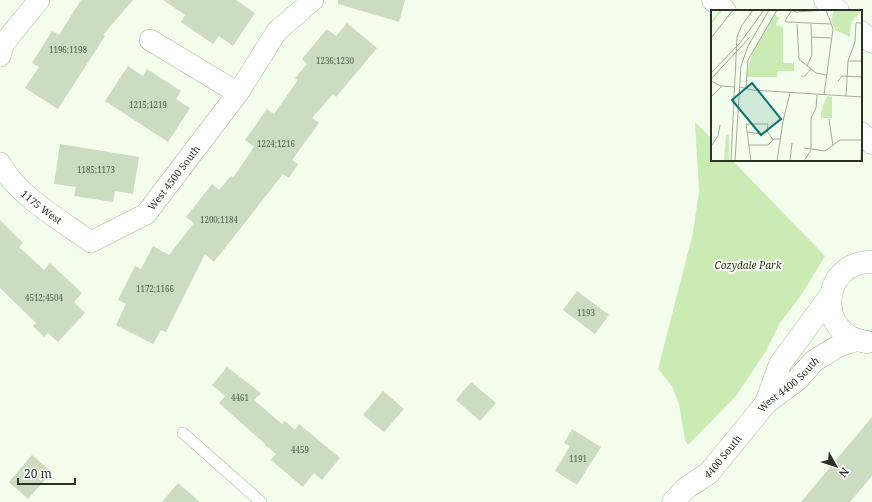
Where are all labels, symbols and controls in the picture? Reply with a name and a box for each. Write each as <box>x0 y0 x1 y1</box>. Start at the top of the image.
inset map <box>711 10 862 161</box>
house number: 1196;1198 <box>49 44 88 55</box>
house number: 1236;1230 <box>316 55 355 66</box>
house number: 1215;1219 <box>129 99 167 110</box>
house number: 1224;1216 <box>257 138 296 149</box>
street label: West 4500 South <box>144 142 203 213</box>
house number: 1185;1173 <box>77 164 116 175</box>
street label: 1175 West <box>18 187 65 227</box>
house number: 1200;1184 <box>200 214 239 225</box>
park label: Cozydale Park <box>715 258 782 272</box>
house number: 1172;1166 <box>136 283 175 294</box>
house number: 4512;4504 <box>25 292 64 303</box>
house number: 1193 <box>577 307 595 318</box>
street label: West 4400 South <box>754 352 822 415</box>
house number: 4461 <box>231 392 249 403</box>
street label: 4400 South <box>701 431 745 481</box>
house number: 4459 <box>291 444 309 455</box>
north arrow <box>816 446 856 486</box>
house number: 1191 <box>569 453 587 464</box>
scale bar <box>18 460 75 486</box>
text: 20 m <box>24 465 52 482</box>
text: N <box>835 465 853 481</box>

